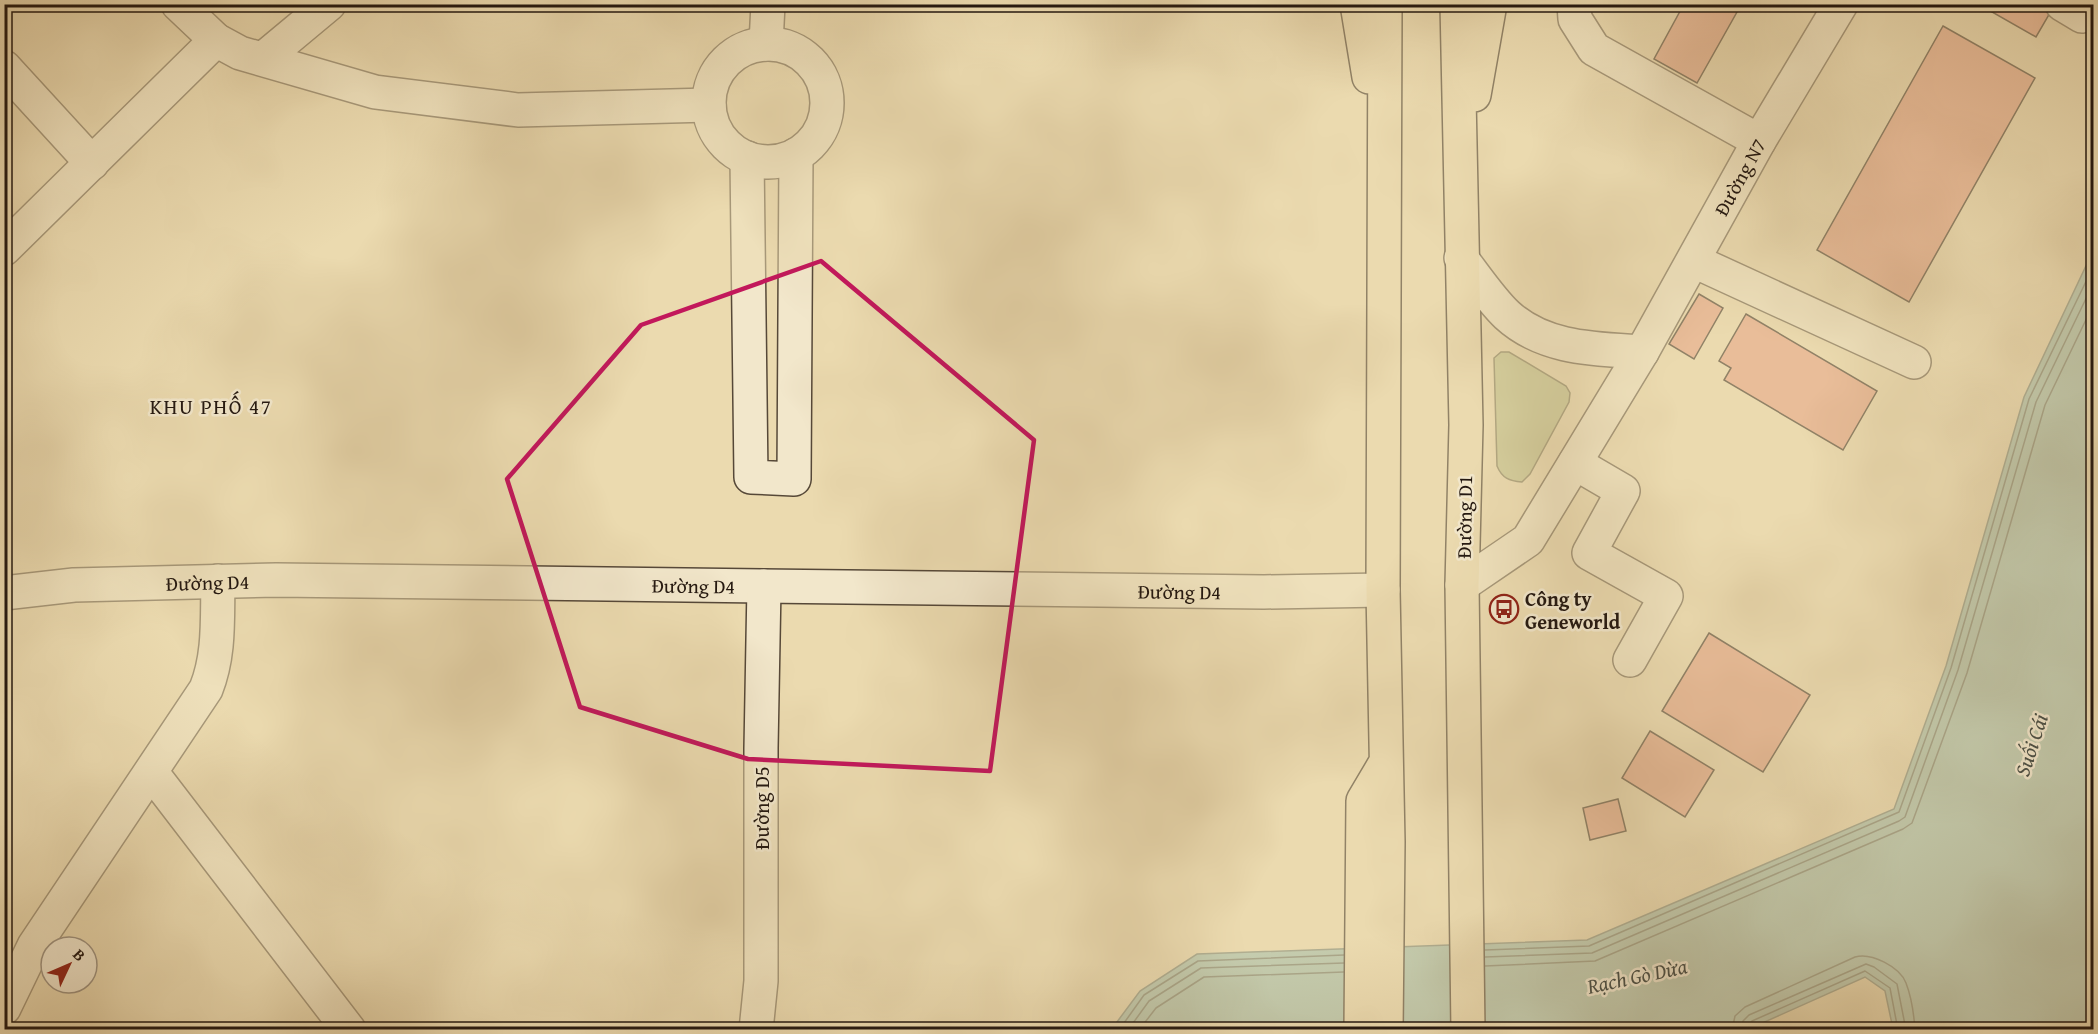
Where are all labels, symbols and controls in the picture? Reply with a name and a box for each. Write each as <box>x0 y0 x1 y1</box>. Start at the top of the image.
street label: Đường N7 <box>1706 133 1772 221</box>
district label: KHU PHỐ 47 <box>150 391 272 422</box>
street label: Đường D1 <box>1449 475 1479 559</box>
street label: Đường D4 <box>165 566 250 597</box>
street label: Đường D4 <box>652 570 735 600</box>
street label: Đường D4 <box>1138 576 1221 606</box>
place label: Công ty Geneworld <box>1525 584 1621 636</box>
bus stop icon: Công ty Geneworld <box>1488 593 1520 625</box>
water label: Suối Cái <box>2006 709 2056 780</box>
street label: Đường D5 <box>747 766 776 850</box>
north arrow <box>39 935 99 995</box>
text: B <box>68 943 92 967</box>
water label: Rạch Gò Dừa <box>1583 950 1690 1002</box>

